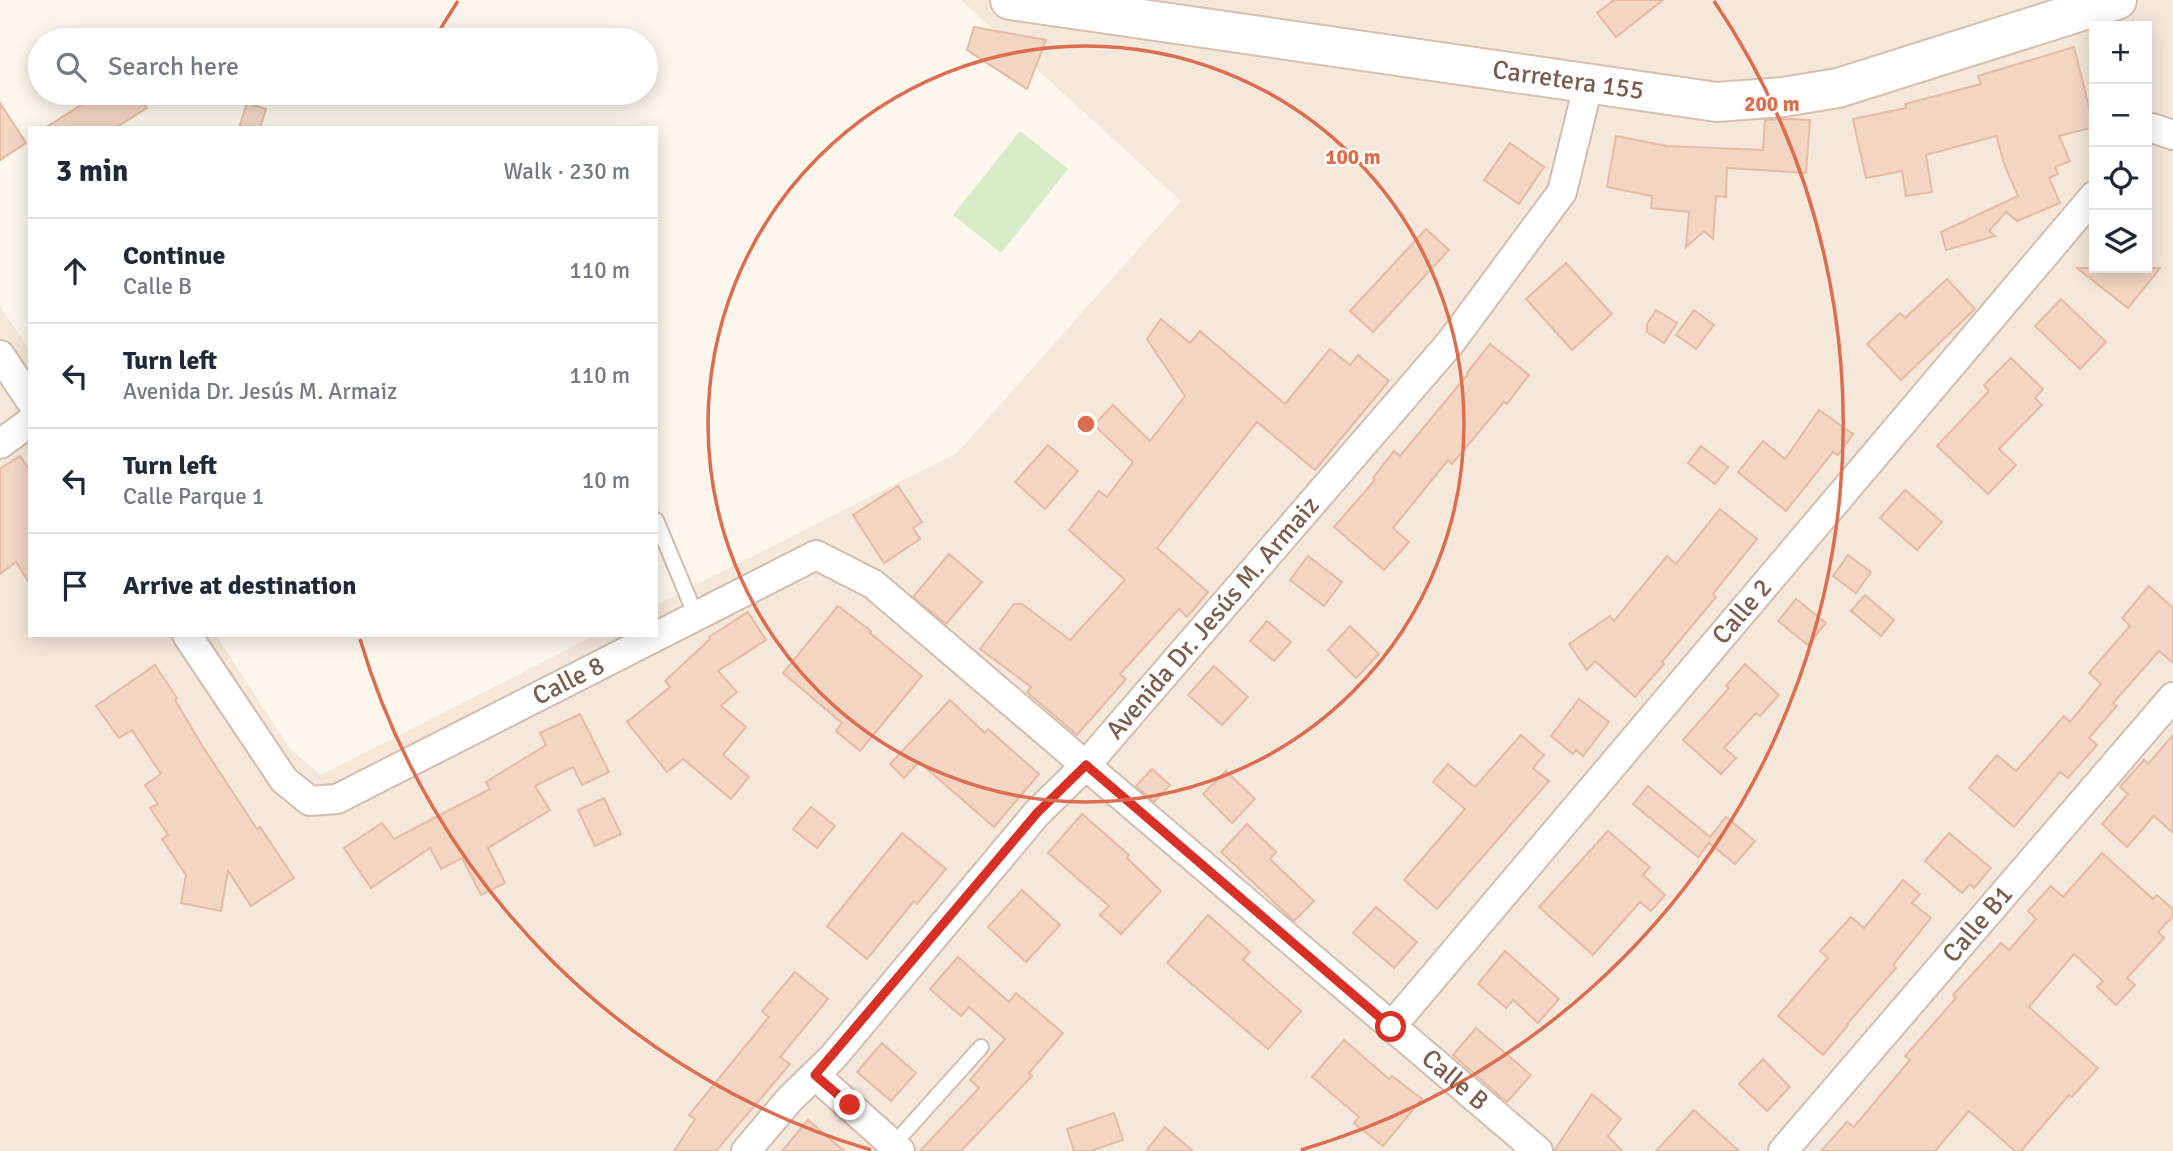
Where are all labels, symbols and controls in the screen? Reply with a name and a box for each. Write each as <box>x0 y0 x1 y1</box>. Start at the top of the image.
map controls <box>2089 21 2152 273</box>
button: + <box>2089 21 2152 84</box>
search box <box>28 28 658 105</box>
icon: search <box>52 48 90 86</box>
text: Search here <box>108 51 239 83</box>
street label: Carretera 155 <box>1490 54 1646 107</box>
button: − <box>2089 84 2152 147</box>
text: 200 m <box>1744 91 1800 117</box>
text: 100 m <box>1325 144 1381 170</box>
button: locate <box>2089 147 2152 210</box>
text: 3 min <box>56 153 128 190</box>
text: Walk · 230 m <box>504 157 630 186</box>
button: layers <box>2089 210 2152 273</box>
text: Continue <box>123 240 225 272</box>
icon: ahead <box>56 252 94 290</box>
text: 110 m <box>569 256 630 285</box>
text: Calle B <box>123 272 192 301</box>
text: Turn left <box>123 345 217 377</box>
icon: left <box>56 357 94 395</box>
text: 110 m <box>569 361 630 390</box>
text: Avenida Dr. Jesús M. Armaiz <box>123 377 397 406</box>
centre of rings <box>1074 412 1098 436</box>
text: Turn left <box>123 450 217 482</box>
icon: left <box>56 462 94 500</box>
text: 10 m <box>582 466 630 495</box>
text: Calle Parque 1 <box>123 482 264 511</box>
street label: Avenida Dr. Jesús M. Armaiz <box>1099 490 1326 746</box>
icon: arrive <box>56 567 94 605</box>
text: Arrive at destination <box>123 570 356 602</box>
street label: Calle 2 <box>1706 572 1779 651</box>
street label: Calle 8 <box>527 649 610 713</box>
street label: Calle B1 <box>1936 879 2020 970</box>
route start <box>1375 1011 1406 1042</box>
street label: Calle B <box>1415 1043 1495 1117</box>
route end <box>834 1089 865 1120</box>

